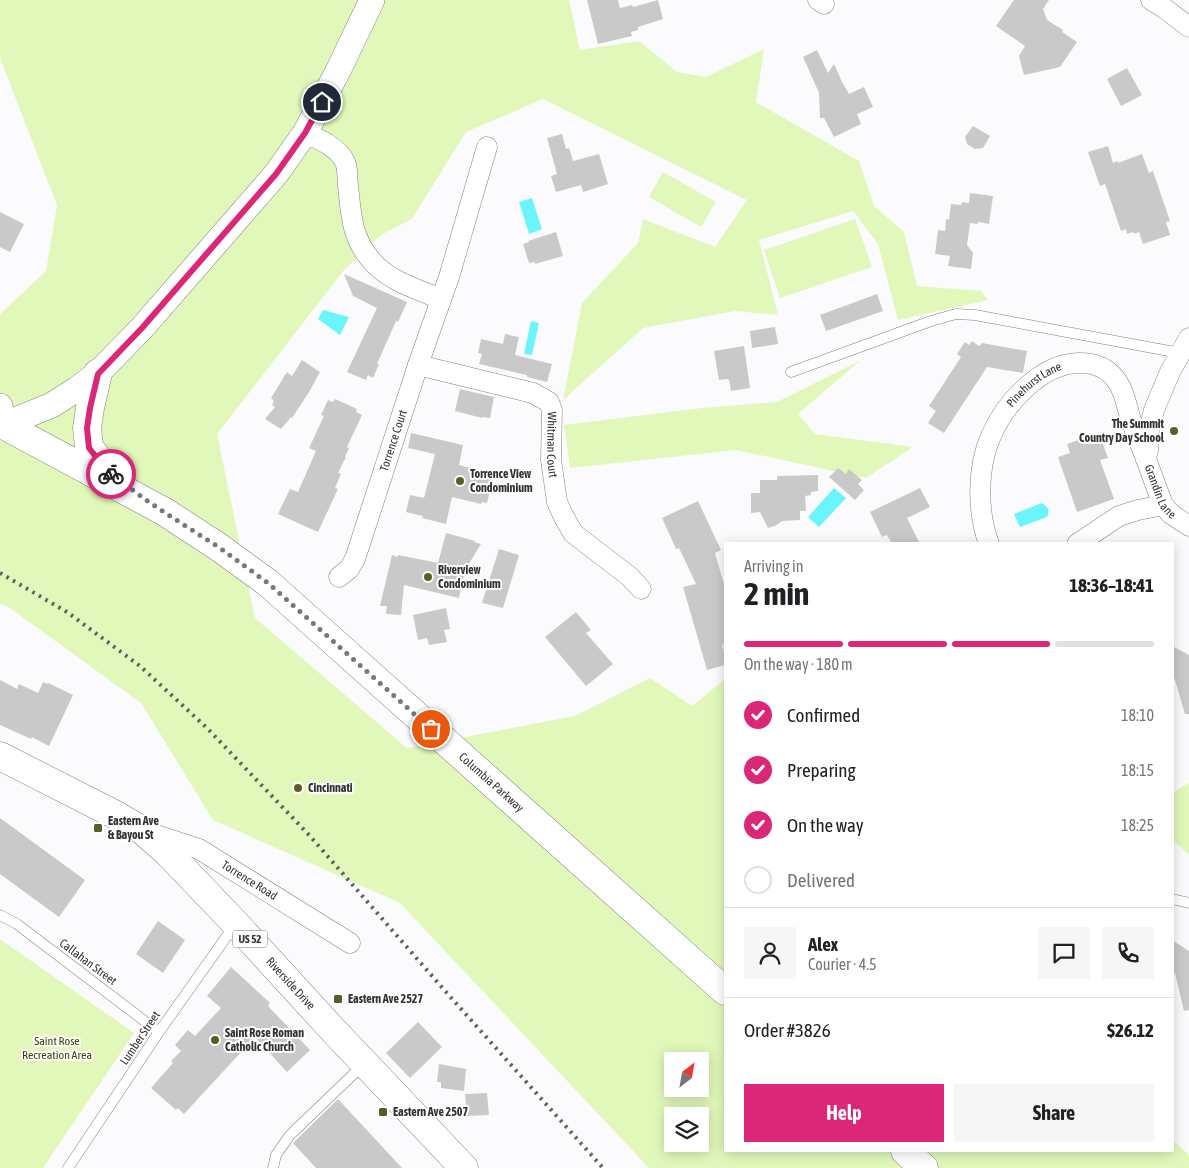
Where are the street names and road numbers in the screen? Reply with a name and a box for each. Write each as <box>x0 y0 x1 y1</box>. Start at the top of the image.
street label: Pinehurst Lane <box>1004 359 1063 410</box>
street label: Torrence Court <box>377 408 410 473</box>
street label: Whitman Court <box>544 411 561 479</box>
street label: Grandin Lane <box>1142 463 1178 522</box>
street label: Columbia Parkway <box>456 750 527 815</box>
street label: Torrence Road <box>219 858 280 903</box>
road number: US 52 <box>232 931 268 948</box>
street label: Callahan Street <box>57 936 120 988</box>
street label: Riverside Drive <box>263 955 318 1013</box>
street label: Lumber Street <box>117 1008 163 1068</box>

